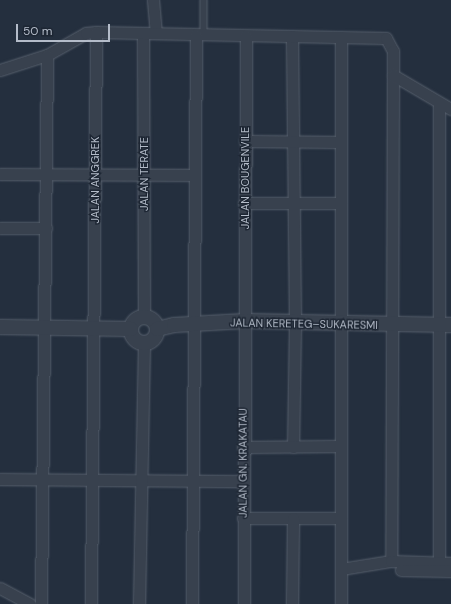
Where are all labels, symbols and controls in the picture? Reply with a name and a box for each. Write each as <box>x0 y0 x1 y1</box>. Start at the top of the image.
scale bar <box>18 16 112 42</box>
text: 50 m <box>23 23 52 39</box>
street label: JALAN BOUGENVILE <box>238 127 252 229</box>
street label: JALAN ANGGREK <box>88 137 102 223</box>
street label: JALAN TERATE <box>137 137 151 211</box>
street label: JALAN KERETEG–SUKARESMI <box>230 316 378 332</box>
street label: JALAN GN. KRAKATAU <box>236 408 250 518</box>

